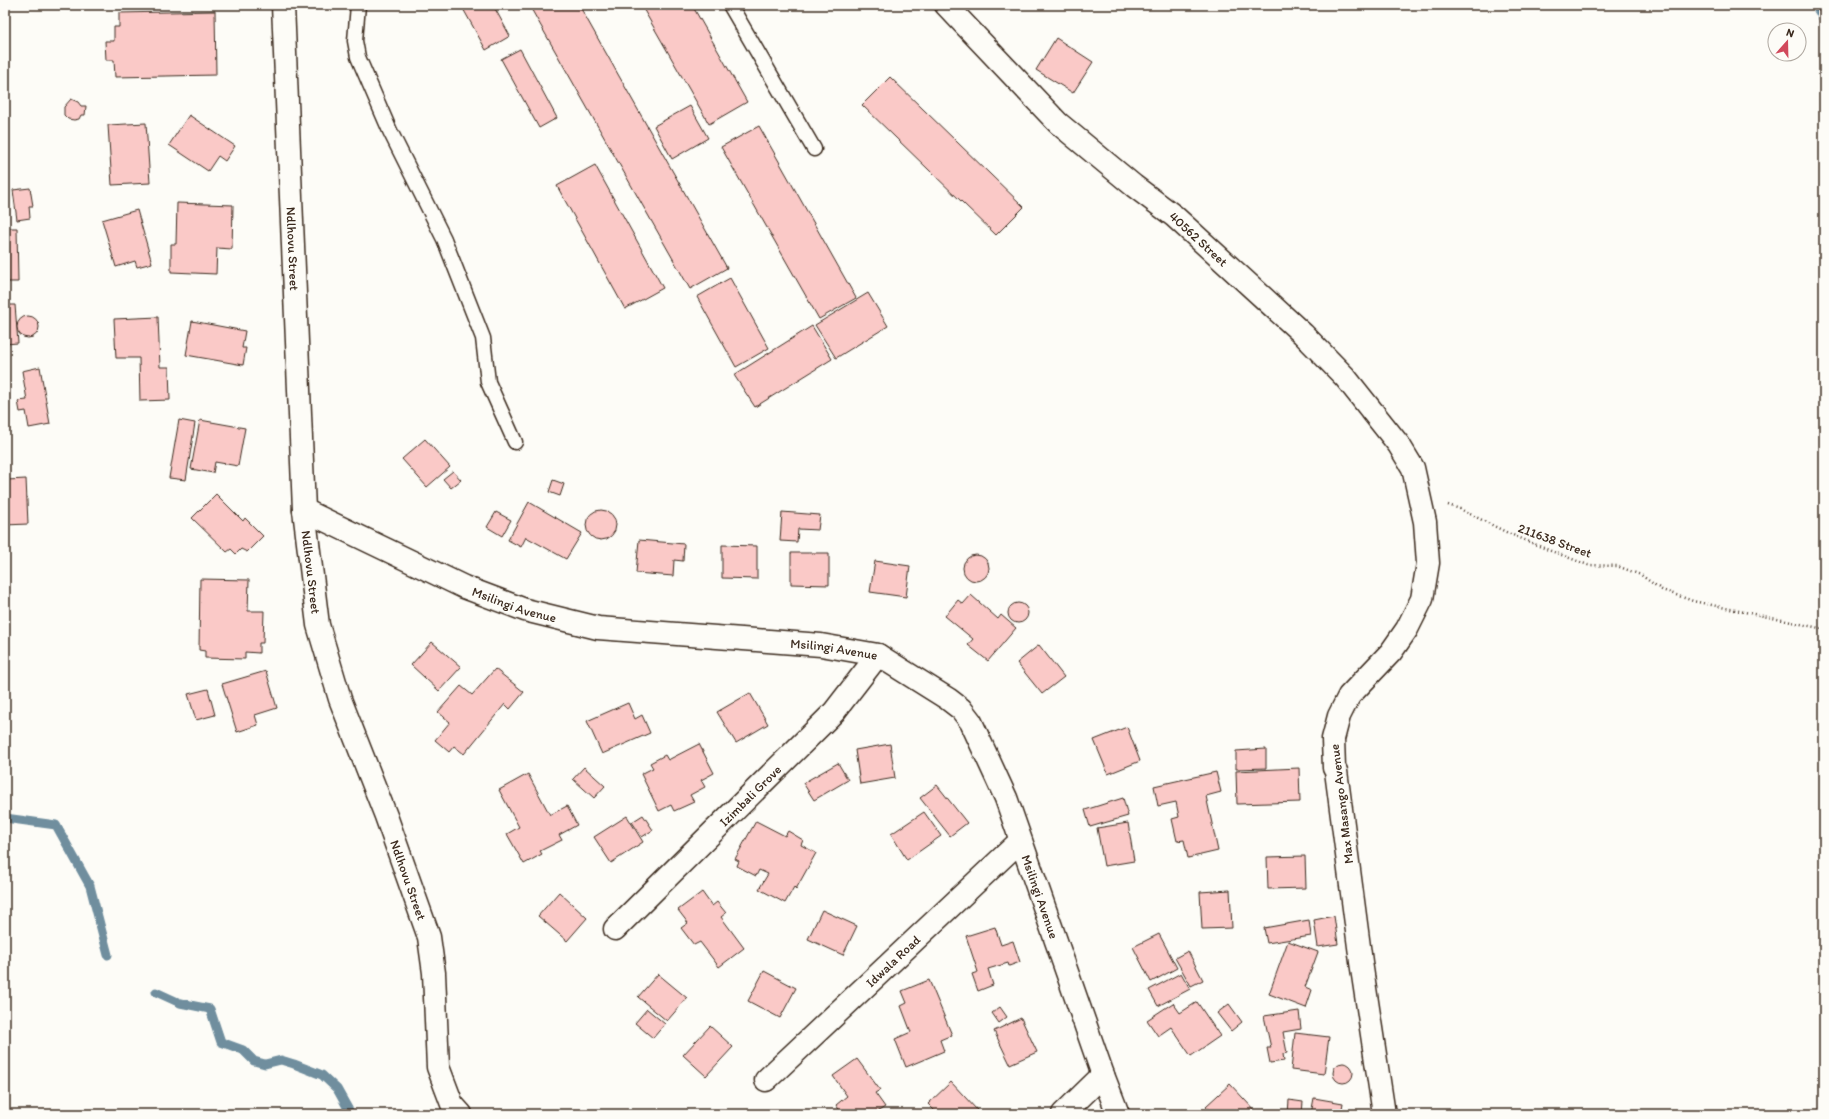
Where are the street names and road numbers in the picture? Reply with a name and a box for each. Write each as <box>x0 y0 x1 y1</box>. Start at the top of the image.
street label: Ndlhovu Street <box>283 207 302 291</box>
street label: 40562 Street <box>1166 209 1231 270</box>
street label: 211638 Street <box>1516 520 1594 561</box>
street label: Ndlhovu Street <box>299 530 324 615</box>
street label: Msilingi Avenue <box>470 584 558 625</box>
street label: Msilingi Avenue <box>790 636 879 663</box>
street label: Max Masango Avenue <box>1327 743 1356 865</box>
street label: Izimbali Grove <box>716 762 784 829</box>
street label: Ndlhovu Street <box>387 838 429 922</box>
street label: Msilingi Avenue <box>1018 853 1062 941</box>
street label: Idwala Road <box>863 932 923 990</box>

